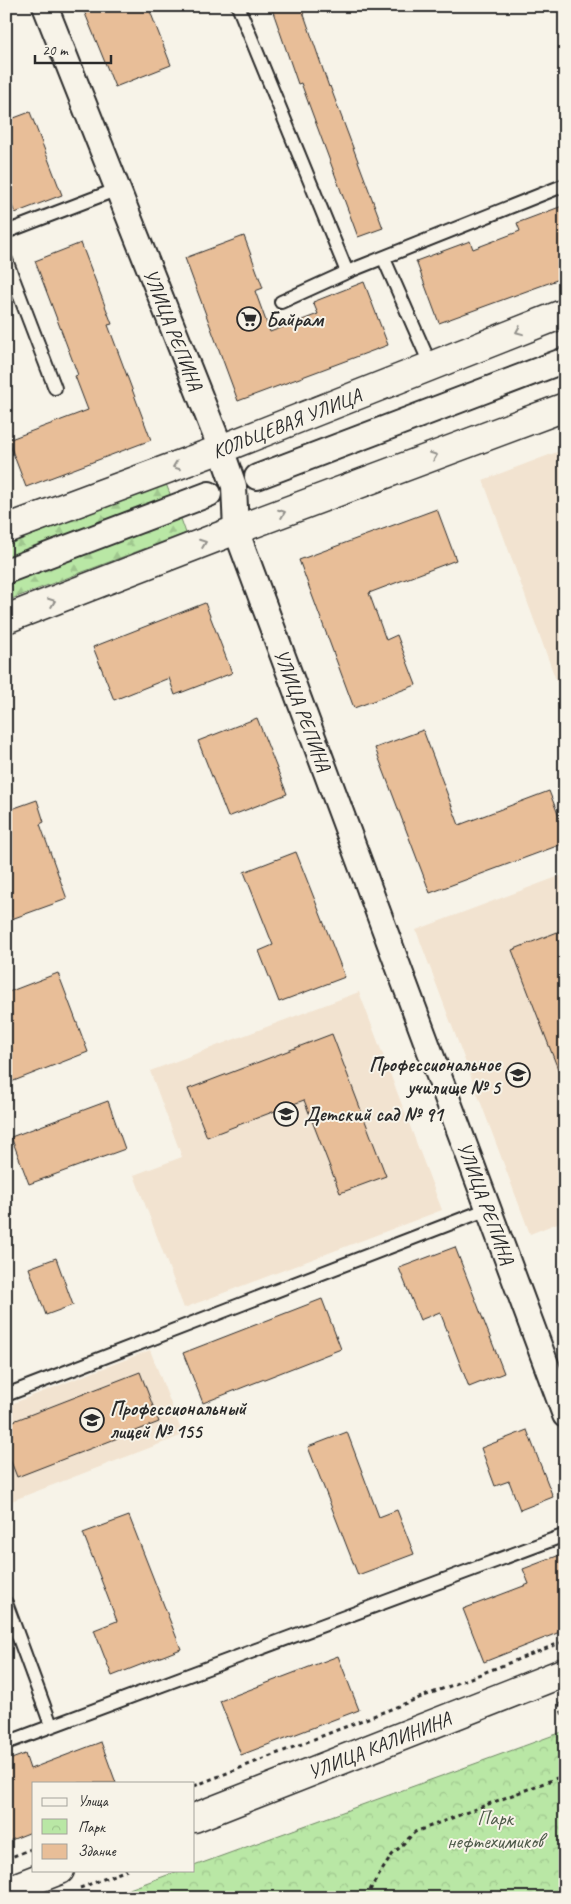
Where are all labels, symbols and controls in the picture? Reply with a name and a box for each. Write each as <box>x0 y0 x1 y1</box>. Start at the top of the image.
scale bar <box>35 32 111 64</box>
text: 20 m <box>42 41 69 60</box>
street label: УЛИЦА РЕПИНА <box>138 265 209 395</box>
supermarket icon: Байрам <box>236 306 262 332</box>
place label: Байрам <box>266 307 324 332</box>
one-way arrow <box>516 325 524 335</box>
street label: КОЛЬЦЕВАЯ УЛИЦА <box>209 382 366 464</box>
one-way arrow <box>430 452 438 462</box>
one-way arrow <box>172 460 180 470</box>
one-way arrow <box>277 509 286 519</box>
one-way arrow <box>198 538 207 549</box>
one-way arrow <box>47 597 56 608</box>
street label: УЛИЦА РЕПИНА <box>269 645 337 776</box>
place label: Профессиональное училище № 5 <box>369 1052 502 1100</box>
school or university icon: Профессиональное училище № 5 <box>505 1062 531 1088</box>
school or university icon: Детский сад № 91 <box>273 1101 299 1127</box>
place label: Детский сад № 91 <box>304 1102 445 1127</box>
street label: УЛИЦА РЕПИНА <box>452 1138 521 1269</box>
place label: Профессиональный лицей № 155 <box>110 1396 247 1444</box>
school or university icon: Профессиональный лицей № 155 <box>79 1407 105 1433</box>
street label: УЛИЦА КАЛИНИНА <box>304 1705 455 1784</box>
legend <box>32 1782 195 1872</box>
text: Улица <box>78 1792 109 1811</box>
park label: Парк нефтехимиков <box>447 1806 548 1854</box>
text: Парк <box>78 1818 106 1837</box>
text: Здание <box>78 1842 117 1861</box>

